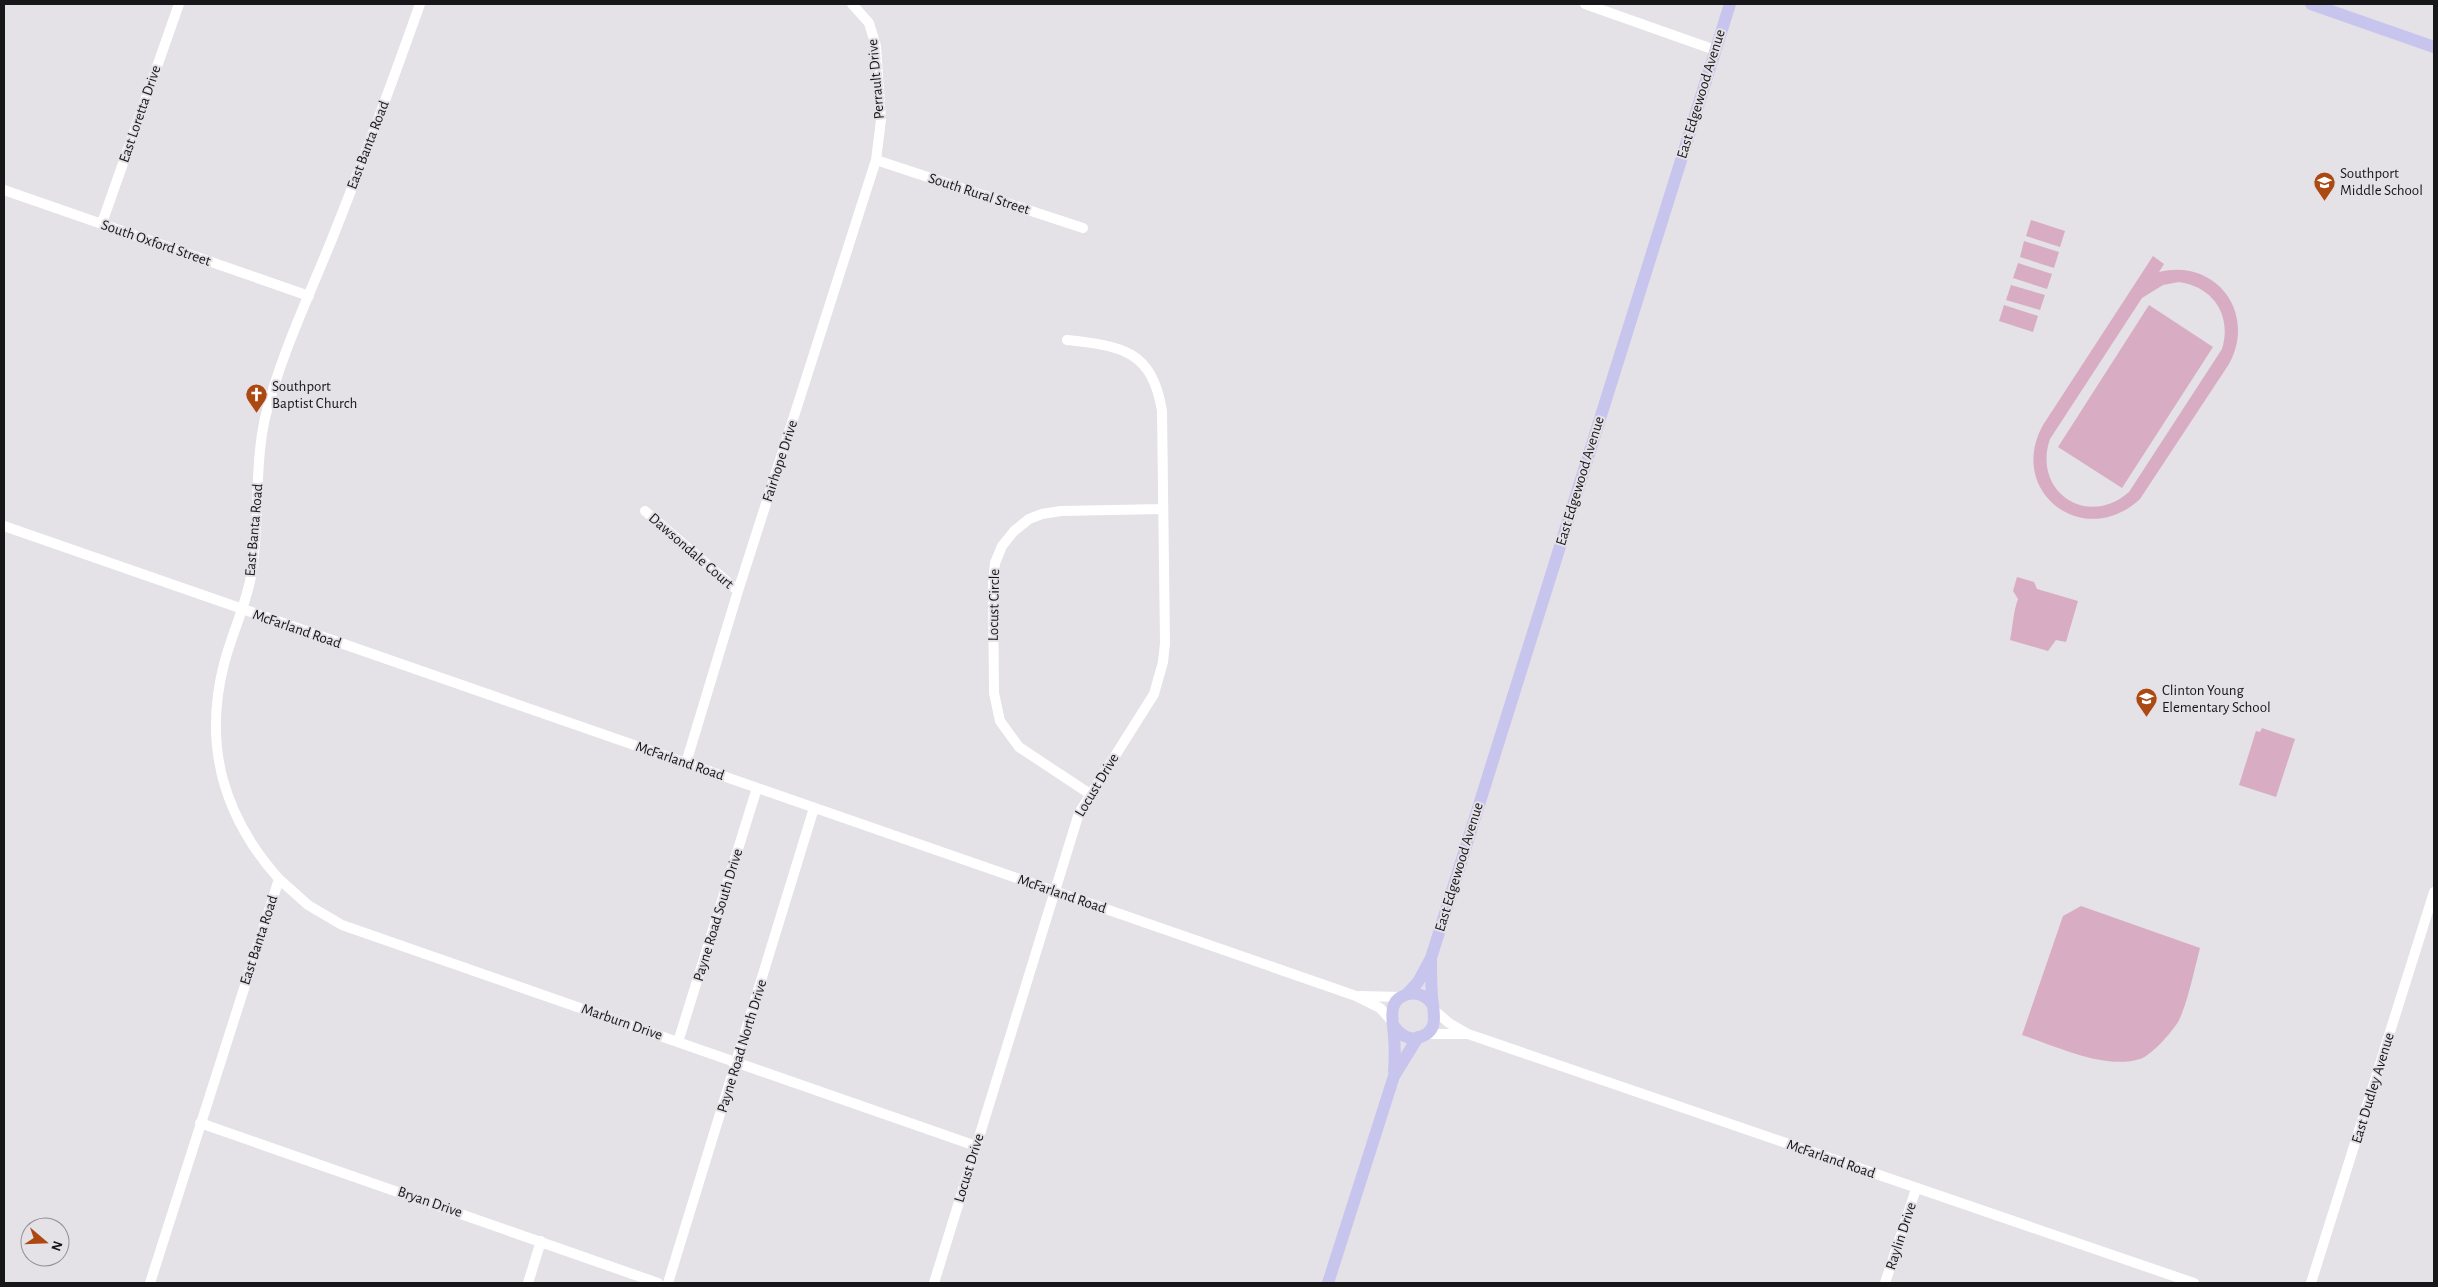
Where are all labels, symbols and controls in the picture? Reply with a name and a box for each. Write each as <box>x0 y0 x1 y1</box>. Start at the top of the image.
street label: East Edgewood Avenue <box>1674 28 1728 160</box>
street label: Perrault Drive <box>865 38 887 120</box>
street label: East Loretta Drive <box>116 63 164 165</box>
street label: East Banta Road <box>344 99 392 191</box>
place label: Southport Middle School <box>2340 166 2423 198</box>
school or university icon: Southport Middle School <box>2312 170 2336 201</box>
street label: South Rural Street <box>927 171 1032 217</box>
street label: South Oxford Street <box>99 217 213 269</box>
place label: Southport Baptist Church <box>272 379 357 411</box>
church icon: Southport Baptist Church <box>244 383 268 414</box>
street label: East Edgewood Avenue <box>1553 415 1607 547</box>
street label: Fairhope Drive <box>760 418 800 504</box>
street label: East Banta Road <box>242 483 266 577</box>
street label: Dawsondale Court <box>646 510 736 592</box>
street label: Locust Circle <box>986 569 1002 641</box>
street label: McFarland Road <box>251 607 344 651</box>
place label: Clinton Young Elementary School <box>2162 683 2271 715</box>
school or university icon: Clinton Young Elementary School <box>2134 687 2158 718</box>
street label: McFarland Road <box>634 739 727 783</box>
street label: Locust Drive <box>1072 751 1122 819</box>
street label: East Edgewood Avenue <box>1432 801 1486 933</box>
street label: Payne Road South Drive <box>691 847 745 983</box>
street label: McFarland Road <box>1016 872 1109 916</box>
street label: East Banta Road <box>237 893 281 987</box>
street label: Payne Road North Drive <box>715 978 769 1114</box>
street label: Marburn Drive <box>579 1001 665 1043</box>
street label: East Dudley Avenue <box>2349 1031 2397 1145</box>
street label: Locust Drive <box>951 1132 987 1204</box>
street label: McFarland Road <box>1785 1137 1878 1181</box>
street label: Bryan Drive <box>396 1184 464 1220</box>
street label: Raylin Drive <box>1883 1200 1919 1272</box>
north arrow <box>20 1217 70 1267</box>
text: N <box>48 1239 65 1253</box>

